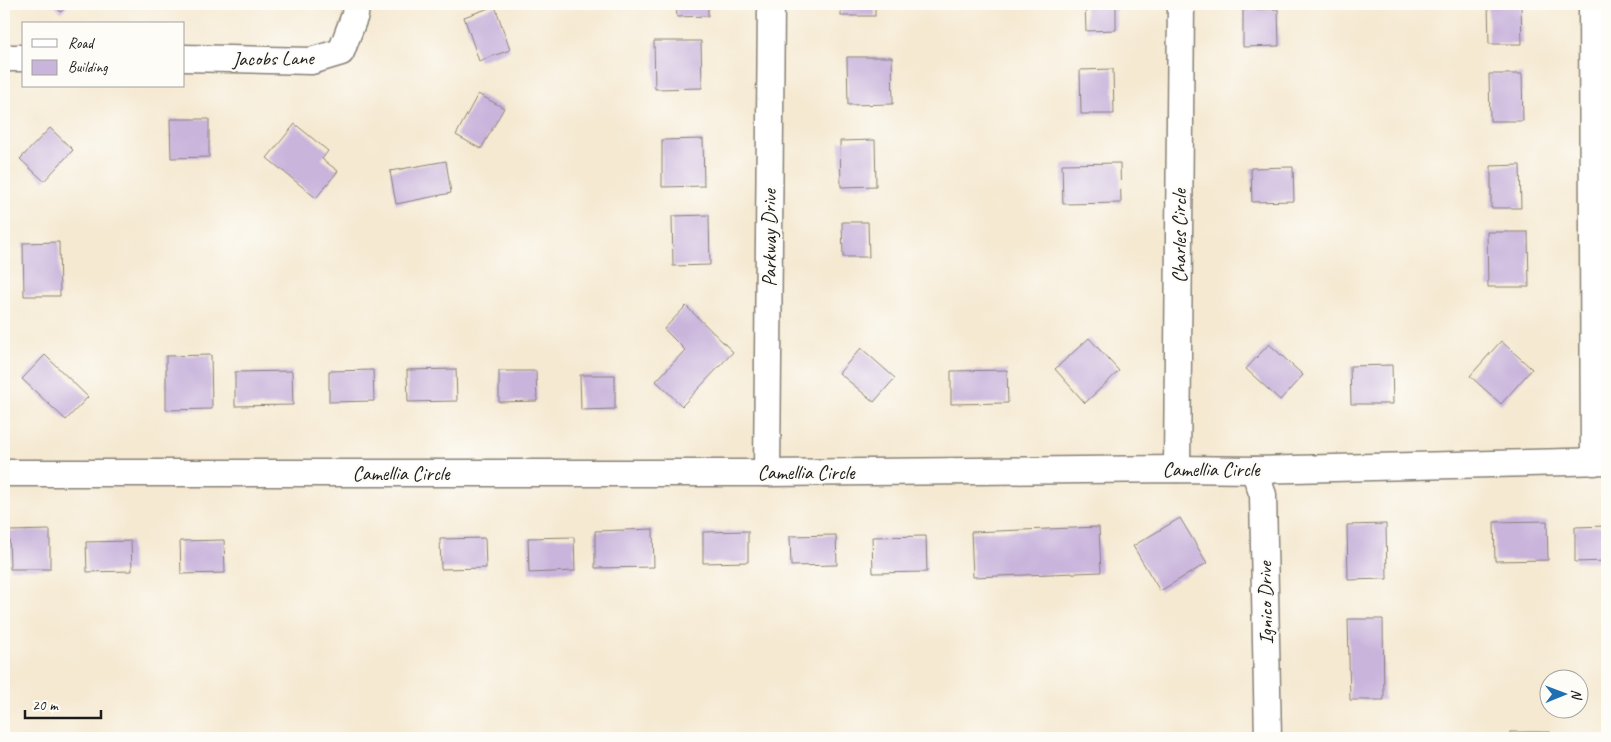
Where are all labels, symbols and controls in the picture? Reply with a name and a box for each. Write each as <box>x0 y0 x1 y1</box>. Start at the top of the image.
legend <box>22 22 185 88</box>
text: Road <box>68 34 95 53</box>
street label: Jacobs Lane <box>231 45 315 72</box>
text: Building <box>68 58 108 77</box>
street label: Parkway Drive <box>757 188 782 287</box>
street label: Charles Circle <box>1167 188 1192 283</box>
street label: Camellia Circle <box>1162 457 1261 482</box>
street label: Camellia Circle <box>757 460 856 485</box>
street label: Camellia Circle <box>352 461 451 486</box>
street label: Ignico Drive <box>1252 560 1279 645</box>
north arrow <box>1538 670 1588 720</box>
scale bar <box>25 687 101 719</box>
text: N <box>1568 689 1585 701</box>
text: 20 m <box>32 696 59 715</box>

